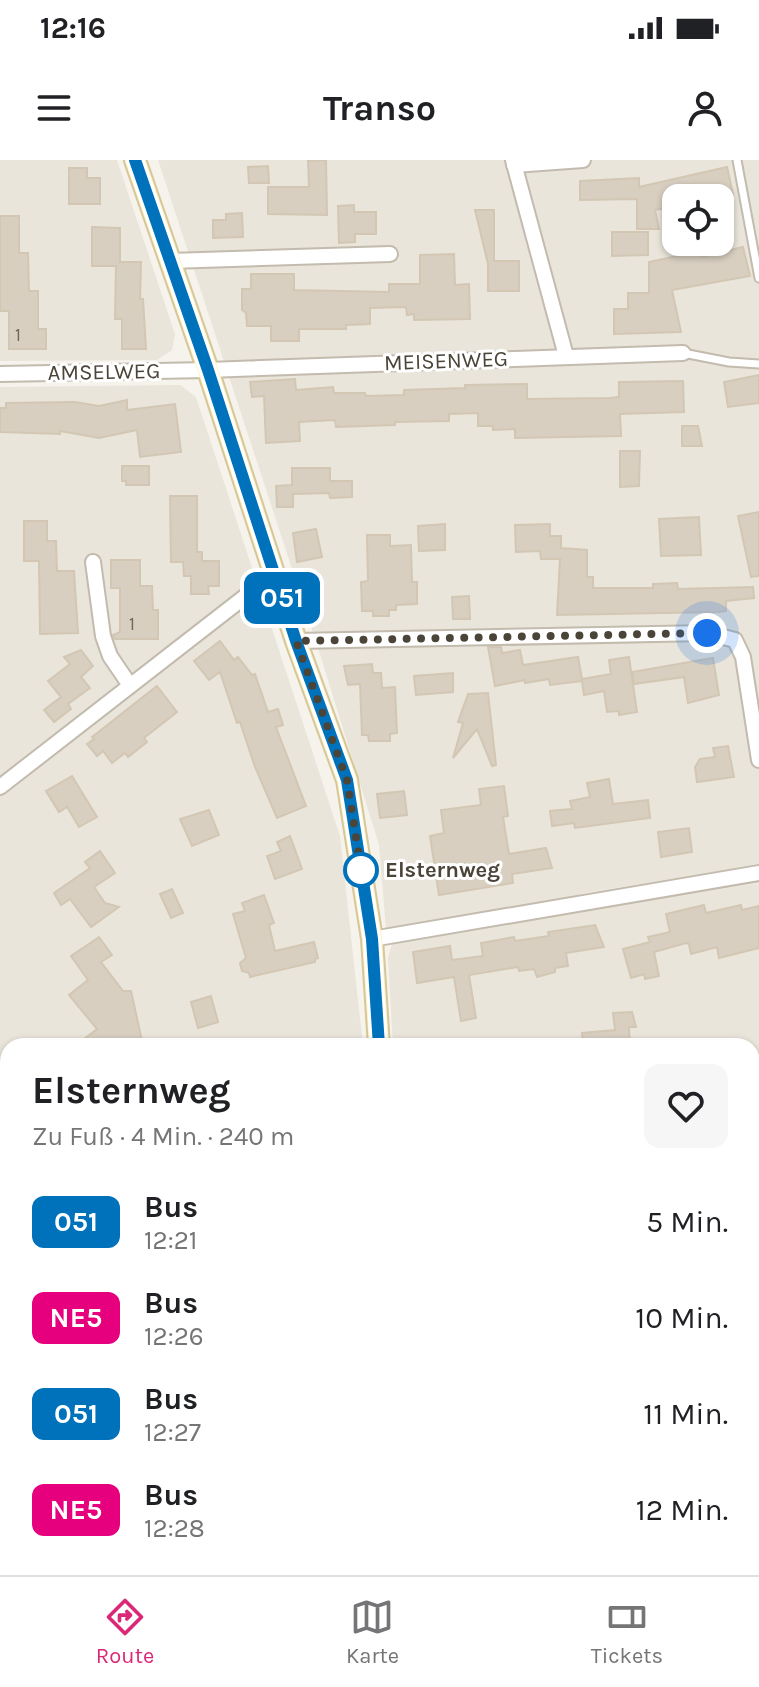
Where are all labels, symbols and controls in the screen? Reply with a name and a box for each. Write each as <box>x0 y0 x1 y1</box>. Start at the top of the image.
text: 12:16 <box>40 10 106 46</box>
icon: menu <box>32 86 76 130</box>
icon: person <box>683 86 727 130</box>
text: Transo <box>323 87 436 129</box>
map controls <box>662 184 734 256</box>
button: locate <box>662 184 734 256</box>
house number: 1 <box>15 324 21 346</box>
street label: MEISENWEG <box>384 346 508 376</box>
street label: AMSELWEG <box>48 358 160 386</box>
line badge: 051 <box>236 572 328 624</box>
text: 051 <box>260 581 304 614</box>
house number: 1 <box>129 613 135 635</box>
your location <box>687 613 727 653</box>
marker: Elsternweg <box>344 853 378 887</box>
place label: Elsternweg <box>385 857 500 883</box>
button: heart <box>644 1064 728 1148</box>
text: Elsternweg <box>32 1068 231 1113</box>
text: Zu Fuß · 4 Min. · 240 m <box>32 1121 294 1152</box>
text: Bus <box>144 1189 198 1225</box>
text: 5 Min. <box>646 1204 728 1240</box>
text: 051 <box>54 1205 98 1238</box>
text: 12:21 <box>144 1225 197 1256</box>
text: Bus <box>144 1285 198 1321</box>
text: 10 Min. <box>635 1300 728 1336</box>
text: NE5 <box>50 1301 102 1334</box>
text: 12:26 <box>144 1321 204 1352</box>
text: Bus <box>144 1381 198 1417</box>
text: 11 Min. <box>643 1396 728 1432</box>
text: 051 <box>54 1397 98 1430</box>
text: 12:27 <box>144 1417 201 1448</box>
text: Bus <box>144 1477 198 1513</box>
text: 12 Min. <box>636 1492 728 1528</box>
text: NE5 <box>50 1493 102 1526</box>
text: 12:28 <box>144 1513 205 1544</box>
tab: Route <box>96 1595 154 1669</box>
tab: Karte <box>346 1595 399 1669</box>
tab: Tickets <box>591 1595 663 1669</box>

